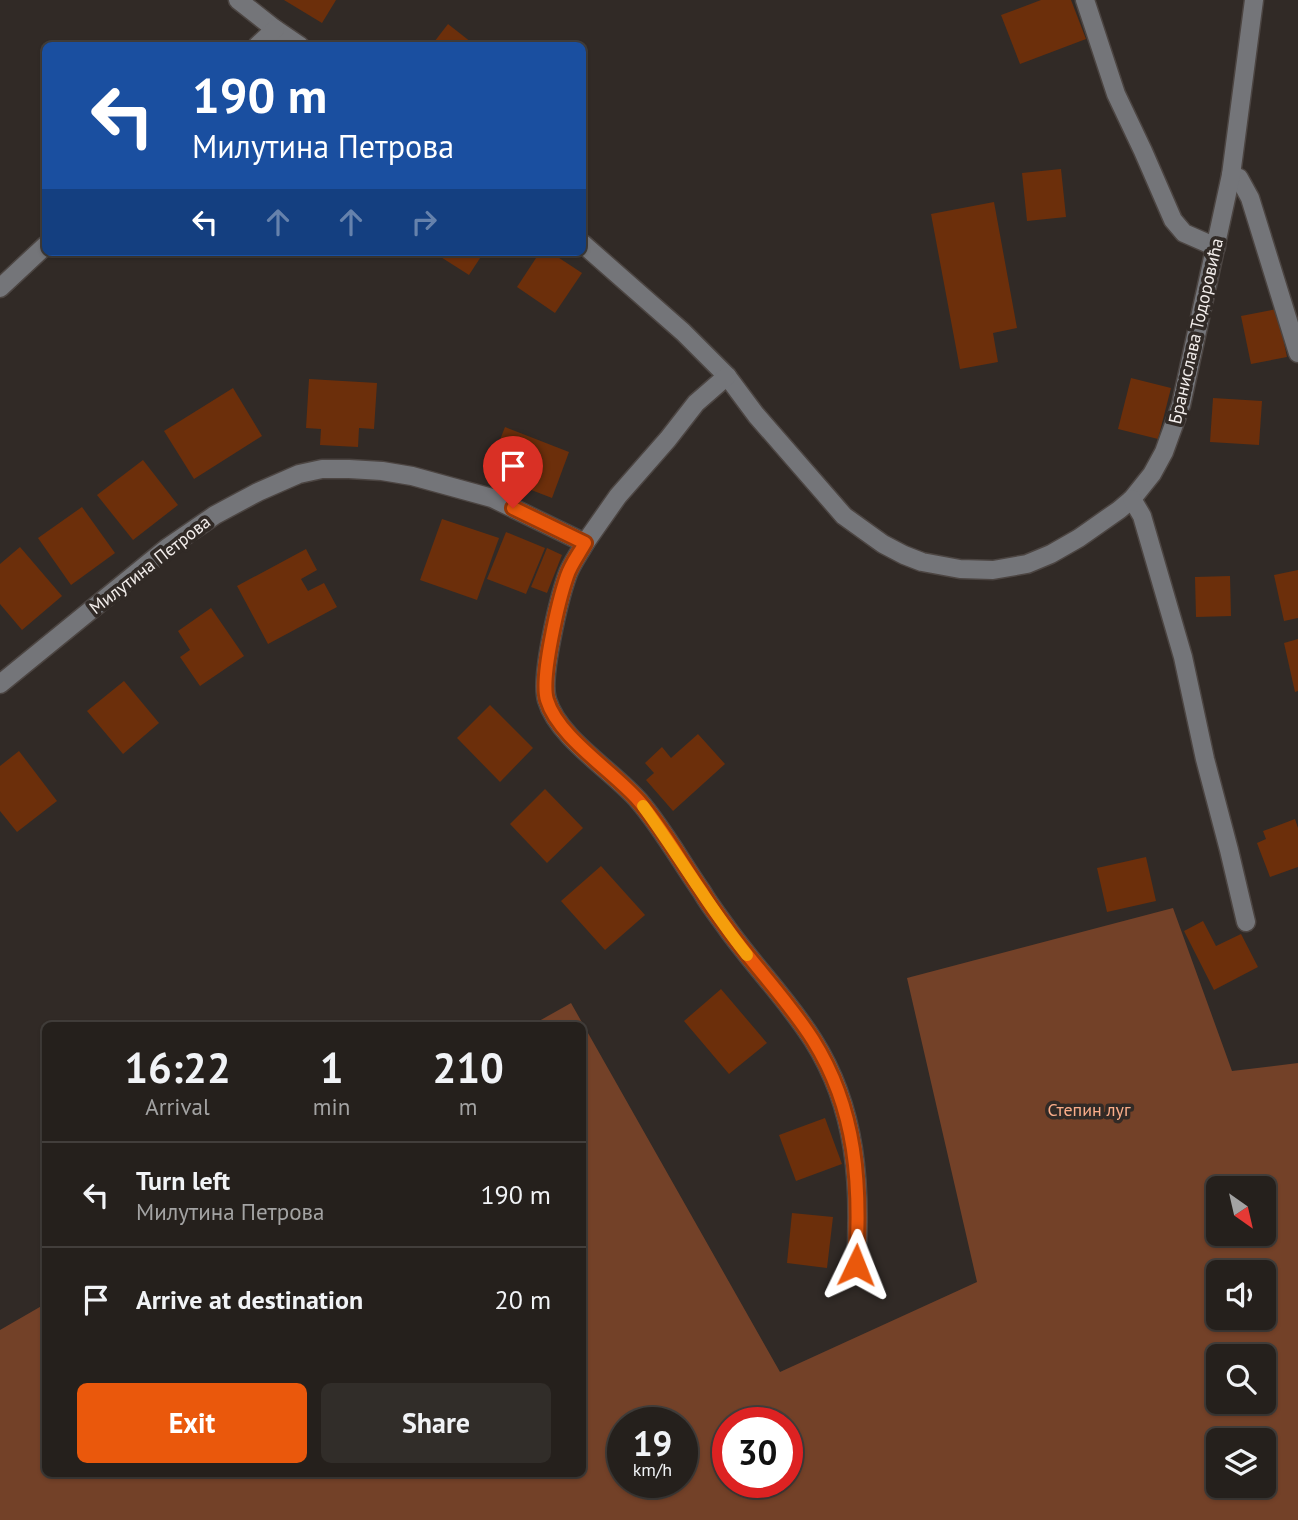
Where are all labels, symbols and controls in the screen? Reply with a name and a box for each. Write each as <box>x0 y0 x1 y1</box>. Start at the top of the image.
text: 190 m <box>192 63 327 127</box>
icon: left <box>77 70 168 161</box>
text: Милутина Петрова <box>192 125 454 167</box>
icon: left <box>186 203 224 241</box>
icon: ahead <box>259 203 297 241</box>
icon: ahead <box>332 203 370 241</box>
icon: right <box>405 203 443 241</box>
street label: Бранислава Тодоровића <box>1163 236 1228 426</box>
pin <box>483 436 543 508</box>
icon: arrive <box>494 447 532 485</box>
street label: Милутина Петрова <box>85 510 215 619</box>
text: 16:22 <box>124 1040 231 1095</box>
text: 1 <box>320 1040 343 1095</box>
text: 210 <box>432 1040 504 1095</box>
text: Arrival <box>145 1092 210 1121</box>
text: min <box>313 1092 350 1121</box>
text: m <box>459 1092 477 1121</box>
park label: Степин луг <box>1047 1098 1131 1121</box>
text: Turn left <box>136 1164 230 1197</box>
icon: left <box>77 1176 115 1214</box>
north arrow <box>1206 1176 1276 1246</box>
map controls <box>1206 1176 1276 1498</box>
text: 190 m <box>480 1178 551 1211</box>
text: Милутина Петрова <box>136 1197 324 1226</box>
position arrow <box>819 1228 893 1302</box>
button: sound <box>1206 1260 1276 1330</box>
icon: arrive <box>77 1281 115 1319</box>
text: Arrive at destination <box>136 1283 363 1316</box>
text: 20 m <box>495 1283 551 1316</box>
button: search <box>1206 1344 1276 1414</box>
button: Exit <box>77 1383 307 1463</box>
button: Share <box>321 1383 551 1463</box>
speed limit sign: 30 <box>712 1407 803 1498</box>
text: 19 <box>633 1420 672 1466</box>
button: layers <box>1206 1428 1276 1498</box>
text: km/h <box>633 1458 672 1481</box>

